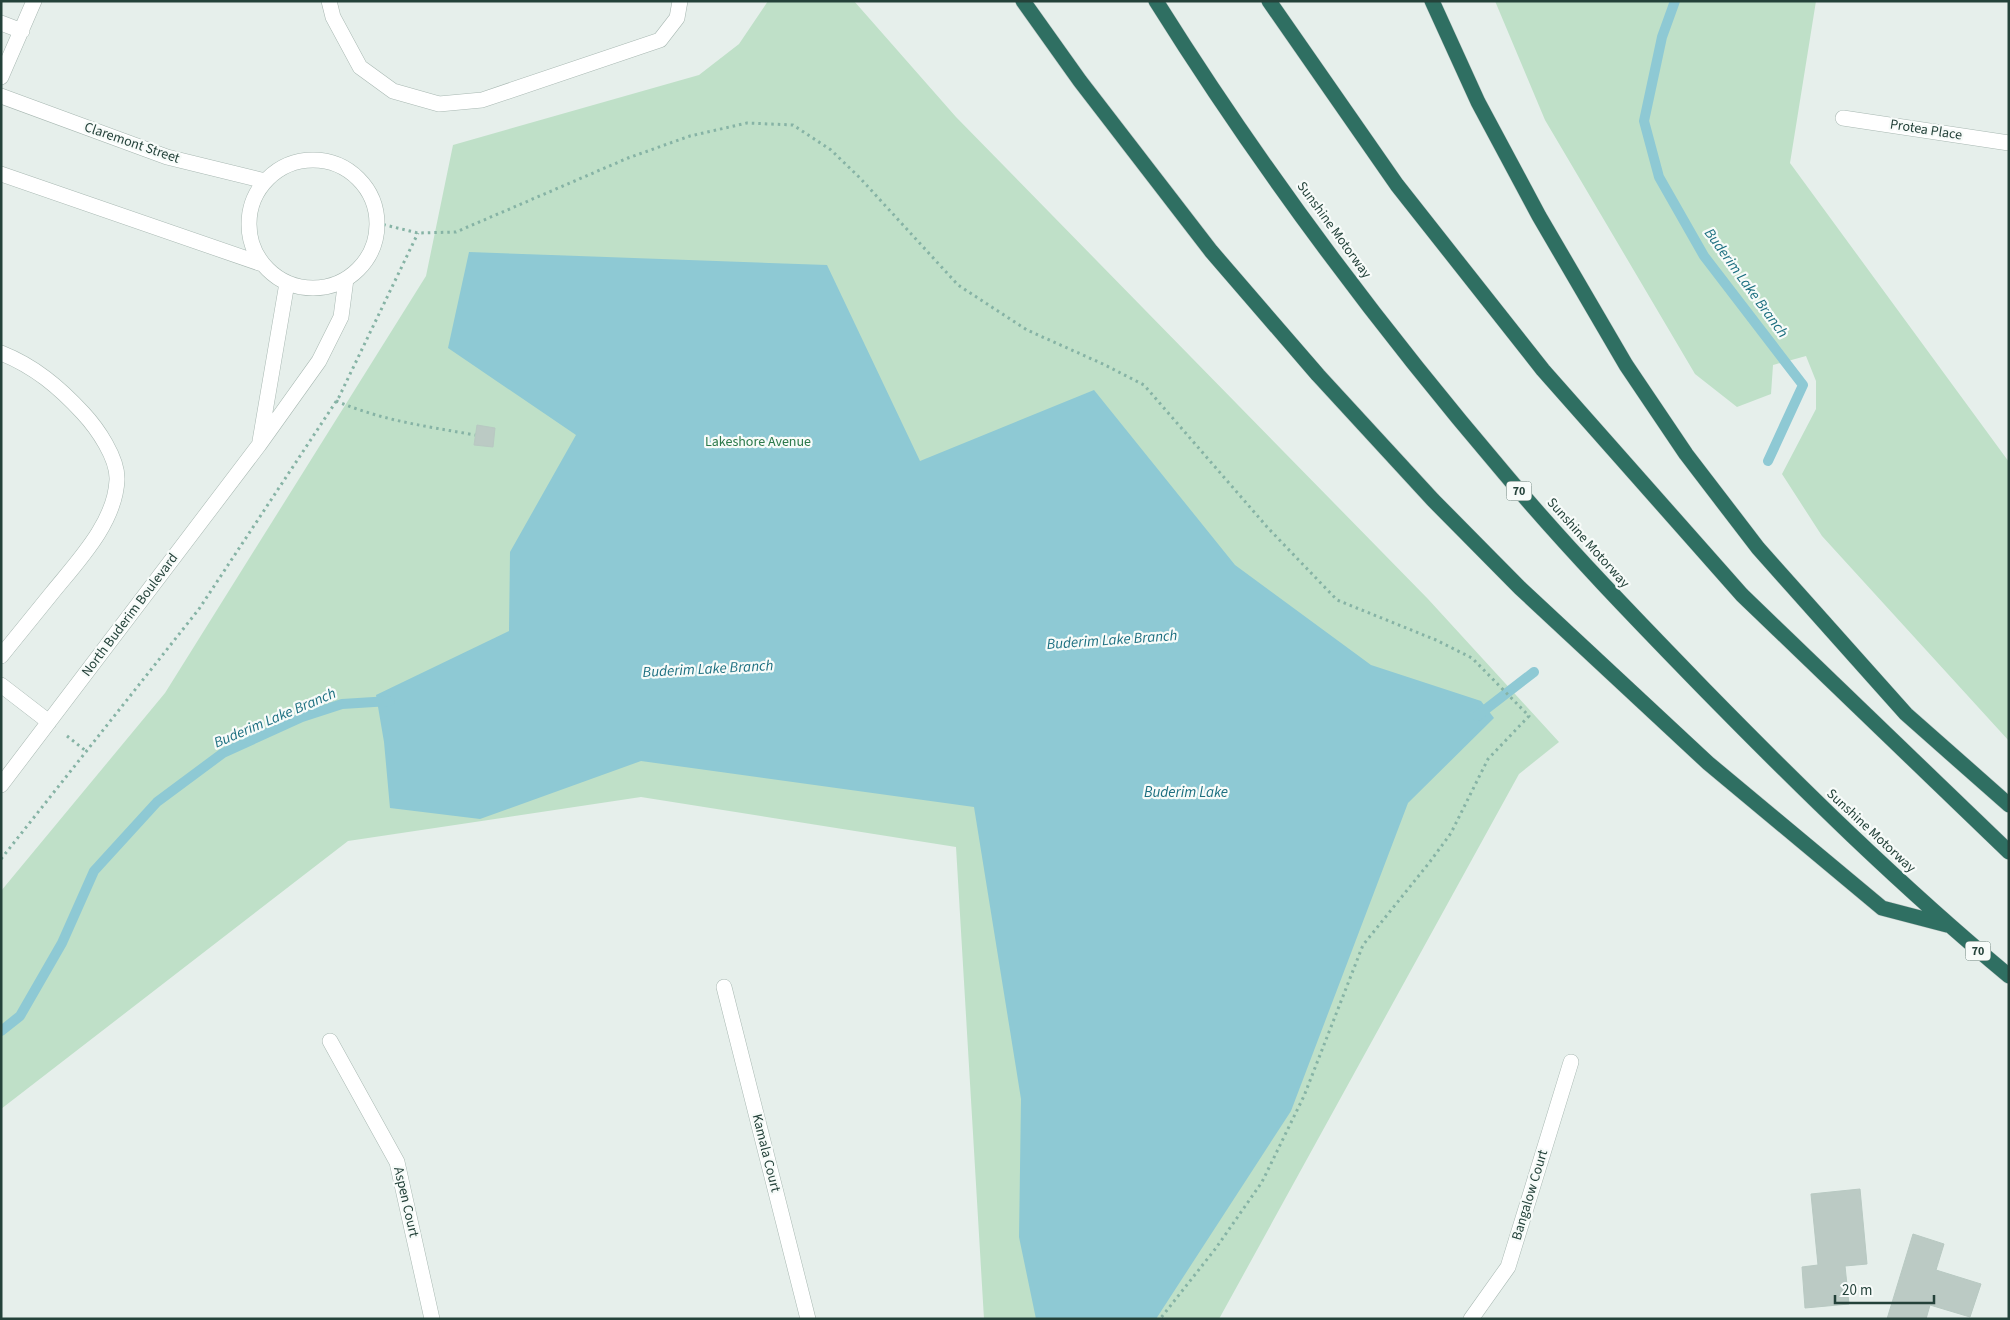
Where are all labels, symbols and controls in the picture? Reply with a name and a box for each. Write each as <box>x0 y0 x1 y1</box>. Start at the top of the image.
street label: Protea Place <box>1889 114 1964 146</box>
street label: Claremont Street <box>82 117 183 169</box>
street label: Sunshine Motorway <box>1292 177 1376 283</box>
water label: Buderim Lake Branch <box>1699 224 1793 342</box>
park label: Lakeshore Avenue <box>705 432 811 452</box>
road number: 70 <box>1506 482 1532 501</box>
street label: Sunshine Motorway <box>1542 493 1634 593</box>
street label: North Buderim Boulevard <box>77 549 183 681</box>
water label: Buderim Lake Branch <box>1046 625 1178 655</box>
water label: Buderim Lake Branch <box>642 655 774 683</box>
water label: Buderim Lake Branch <box>211 683 339 753</box>
water label: Buderim Lake <box>1144 782 1228 803</box>
street label: Sunshine Motorway <box>1822 784 1920 878</box>
road number: 70 <box>1966 941 1990 960</box>
street label: Kamala Court <box>747 1112 785 1195</box>
street label: Bangalow Court <box>1507 1147 1553 1243</box>
street label: Aspen Court <box>388 1165 424 1239</box>
scale bar <box>1835 1272 1934 1304</box>
text: 20 m <box>1842 1280 1872 1301</box>

